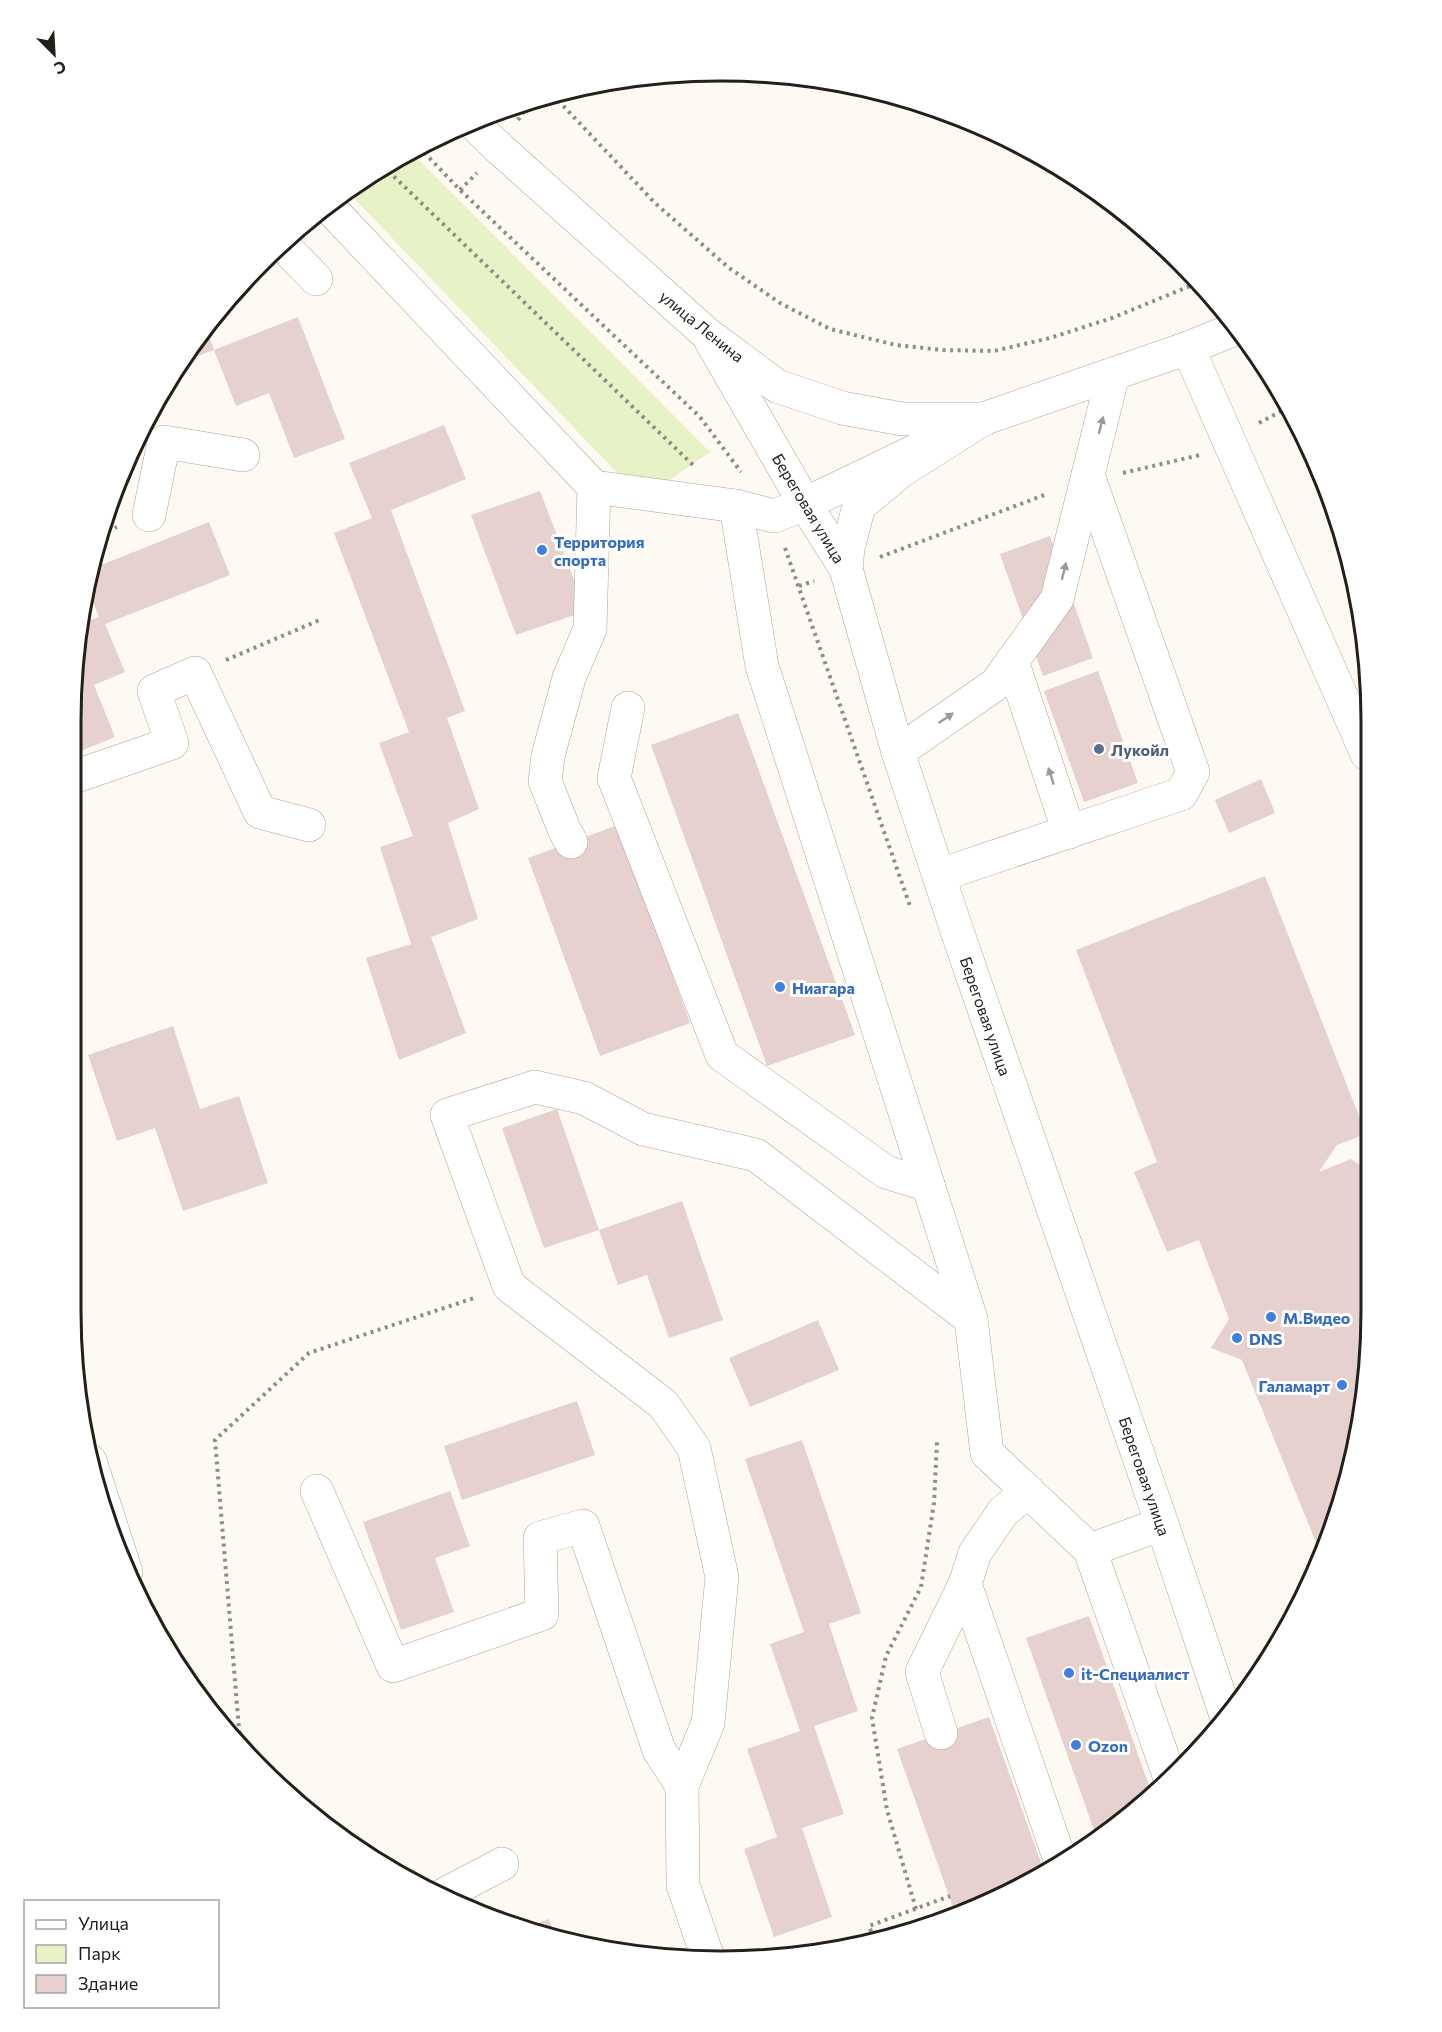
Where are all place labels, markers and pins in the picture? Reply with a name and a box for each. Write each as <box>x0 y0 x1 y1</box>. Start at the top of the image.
place label: Территория спорта <box>554 532 645 569</box>
marker: Территория спорта <box>535 543 549 557</box>
place label: Лукойл <box>1111 740 1169 759</box>
marker: Лукойл <box>1092 742 1106 756</box>
place label: Ниагара <box>792 978 855 997</box>
marker: Ниагара <box>773 980 787 994</box>
place label: М.Видео <box>1283 1308 1351 1327</box>
marker: М.Видео <box>1264 1310 1278 1324</box>
place label: DNS <box>1249 1329 1283 1348</box>
marker: DNS <box>1230 1331 1244 1345</box>
place label: Галамарт <box>1258 1376 1330 1395</box>
marker: Галамарт <box>1335 1378 1349 1392</box>
place label: it-Специалист <box>1081 1664 1190 1683</box>
marker: it-Специалист <box>1062 1666 1076 1680</box>
place label: Ozon <box>1088 1736 1128 1755</box>
marker: Ozon <box>1069 1738 1083 1752</box>

